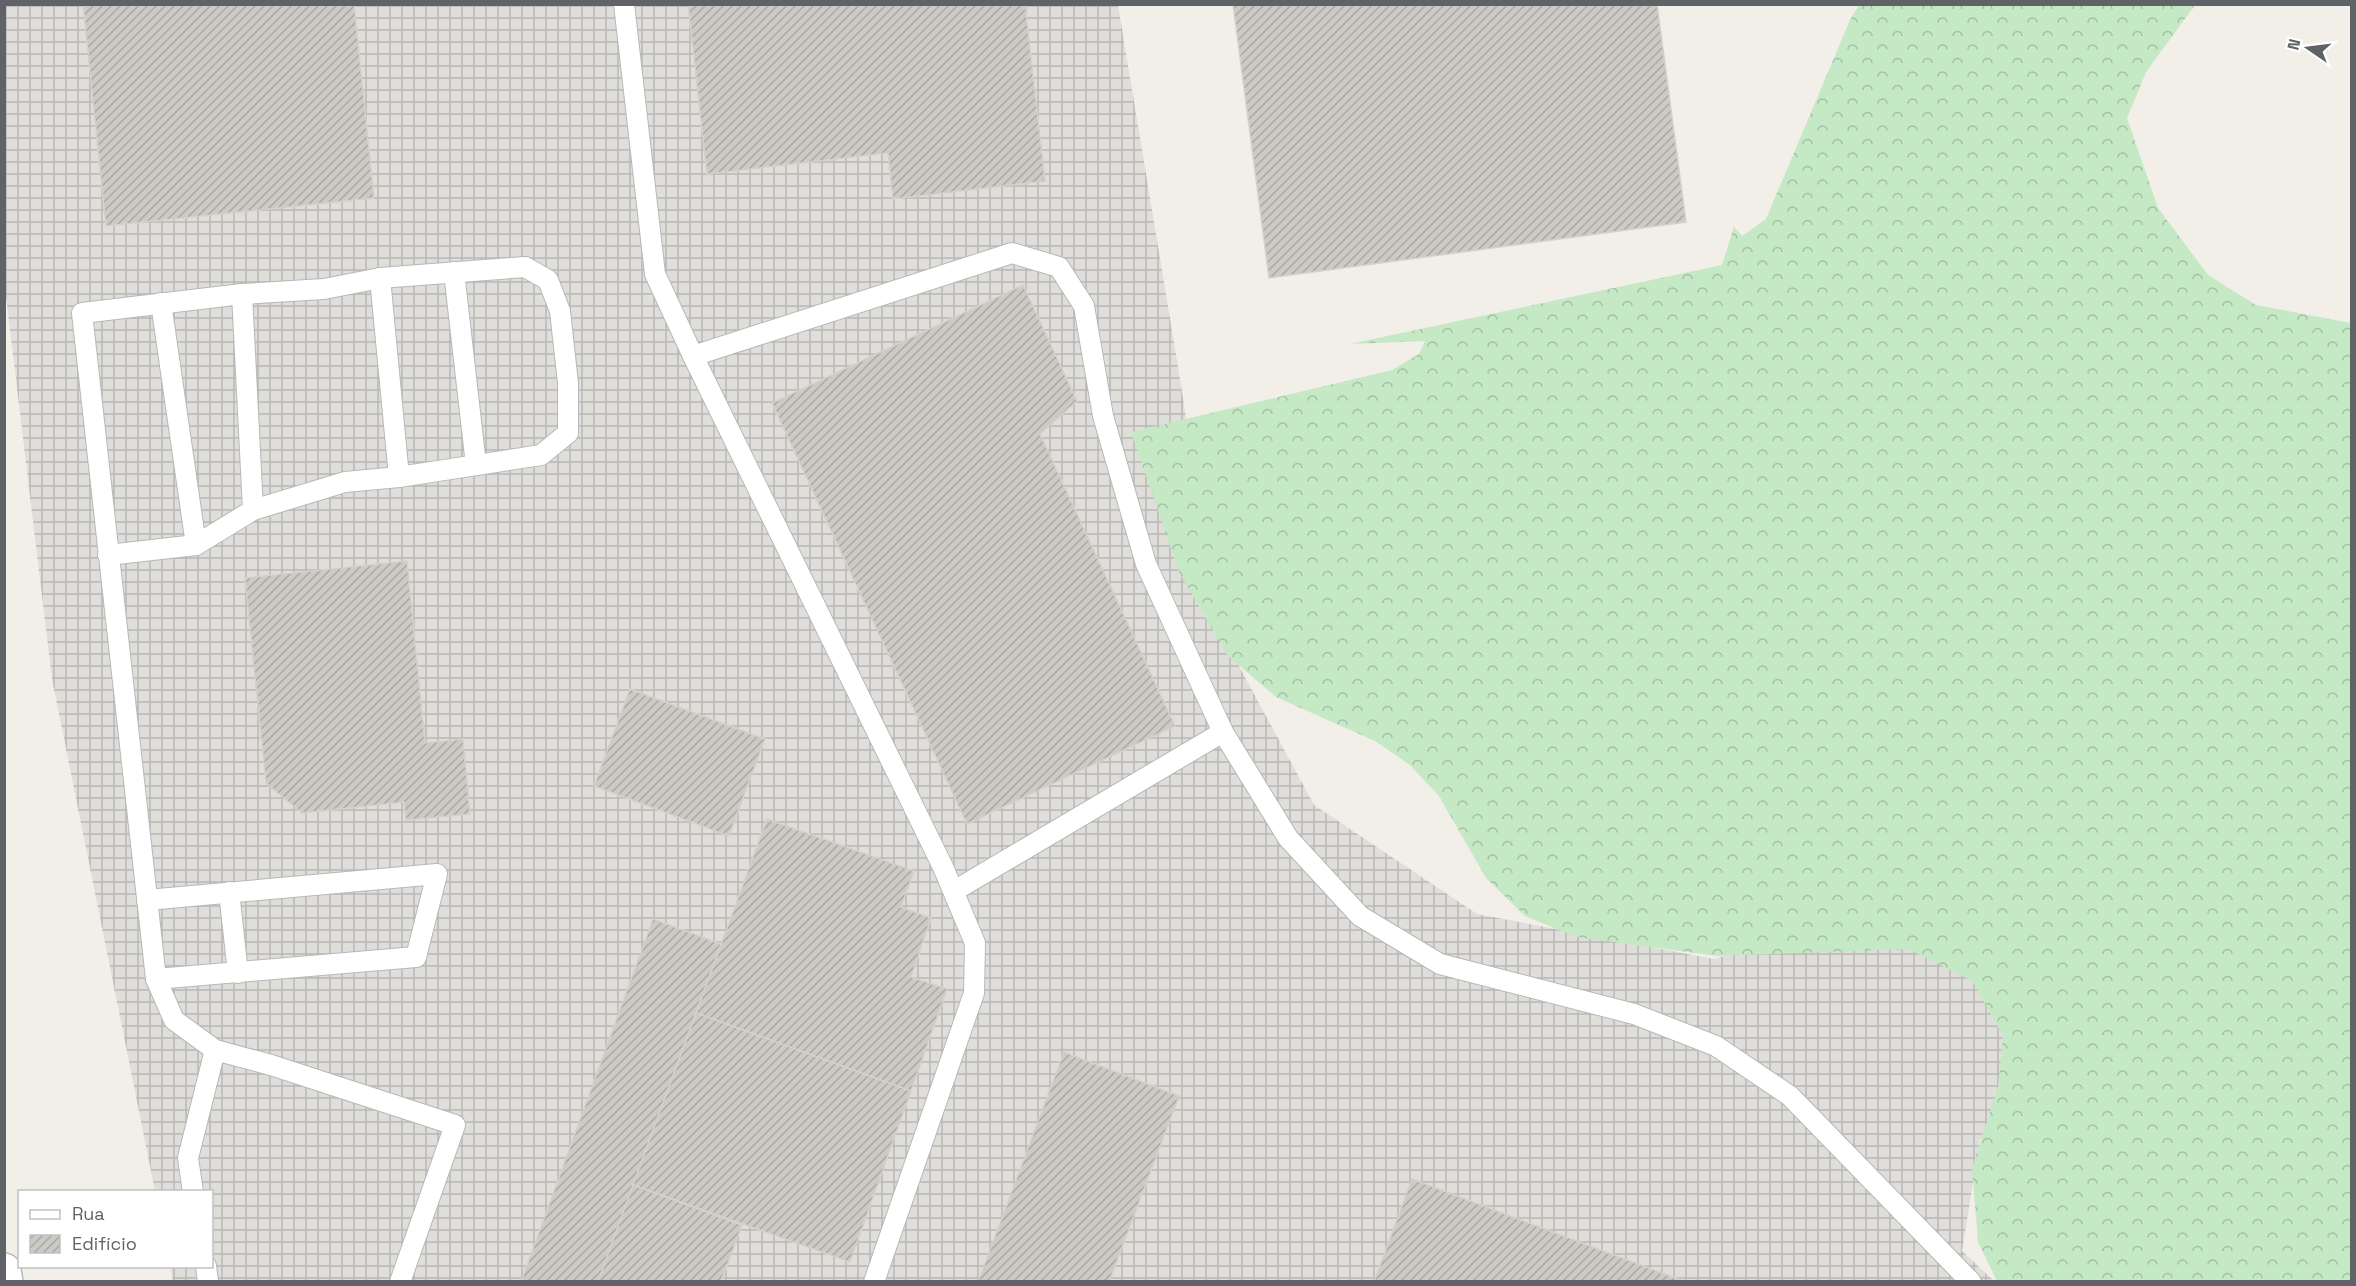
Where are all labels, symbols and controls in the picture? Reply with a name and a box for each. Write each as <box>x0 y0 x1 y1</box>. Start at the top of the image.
north arrow <box>2278 18 2338 78</box>
text: N <box>2282 37 2305 52</box>
legend <box>18 1190 213 1268</box>
text: Rua <box>72 1202 105 1225</box>
text: Edifício <box>72 1232 137 1255</box>

